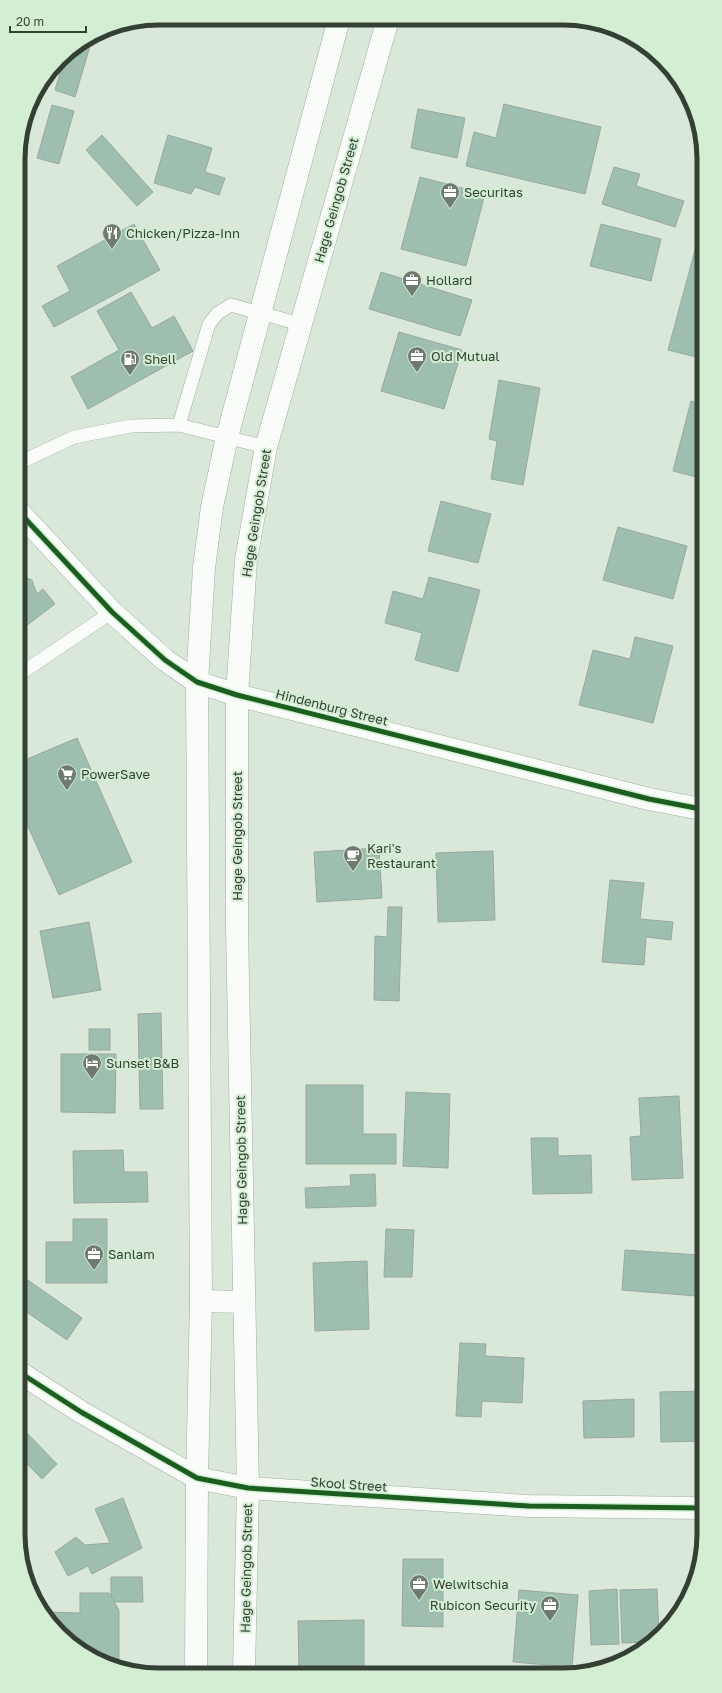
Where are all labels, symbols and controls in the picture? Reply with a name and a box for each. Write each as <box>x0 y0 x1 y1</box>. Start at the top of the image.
scale bar <box>10 8 86 34</box>
text: 20 m <box>16 14 44 29</box>
street label: Hage Geingob Street <box>310 135 362 265</box>
office icon: Securitas <box>439 181 461 209</box>
place label: Securitas <box>464 184 523 200</box>
restaurant icon: Chicken/Pizza-Inn <box>101 222 123 250</box>
place label: Chicken/Pizza-Inn <box>126 225 240 241</box>
office icon: Hollard <box>401 269 423 297</box>
place label: Hollard <box>426 272 472 288</box>
office icon: Old Mutual <box>406 345 428 373</box>
fuel station icon: Shell <box>119 348 141 376</box>
place label: Old Mutual <box>431 348 500 364</box>
place label: Shell <box>144 351 176 367</box>
street label: Hage Geingob Street <box>238 448 274 578</box>
street label: Hindenburg Street <box>274 685 390 729</box>
supermarket icon: PowerSave <box>56 763 78 791</box>
place label: PowerSave <box>81 766 150 782</box>
street label: Hage Geingob Street <box>229 771 245 901</box>
place label: Kari's Restaurant <box>367 840 436 871</box>
cafe icon: Kari's Restaurant <box>342 844 364 872</box>
hotel icon: Sunset B&B <box>81 1052 103 1080</box>
place label: Sunset B&B <box>106 1055 179 1071</box>
street label: Hage Geingob Street <box>232 1095 250 1225</box>
office icon: Sanlam <box>83 1243 105 1271</box>
place label: Sanlam <box>108 1246 155 1262</box>
street label: Skool Street <box>310 1473 388 1495</box>
street label: Hage Geingob Street <box>237 1503 255 1633</box>
office icon: Welwitschia <box>408 1573 430 1601</box>
place label: Welwitschia <box>433 1576 509 1592</box>
office icon: Rubicon Security <box>539 1594 561 1622</box>
place label: Rubicon Security <box>430 1597 537 1613</box>

